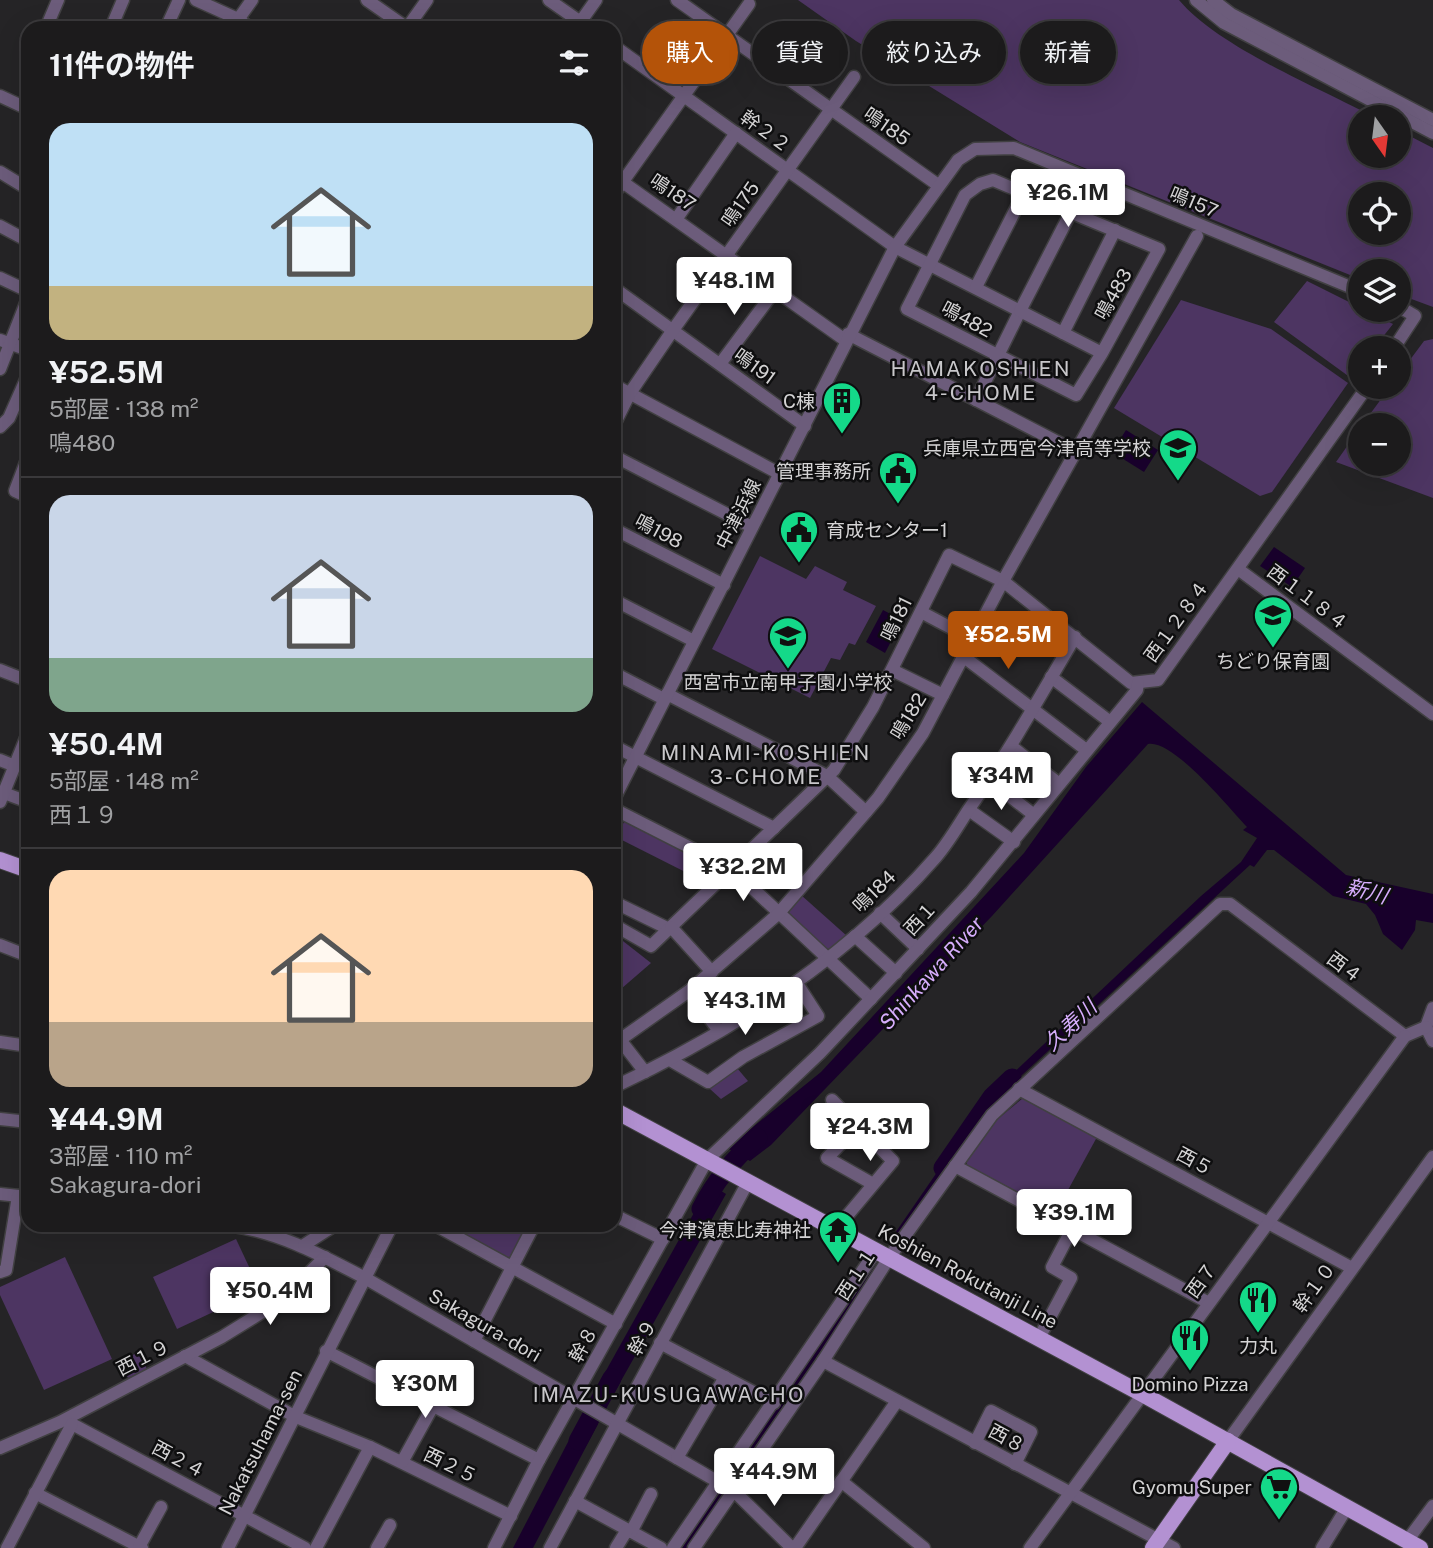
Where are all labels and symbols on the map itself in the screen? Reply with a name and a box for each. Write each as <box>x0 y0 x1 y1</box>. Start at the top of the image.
street label: 鳴185 <box>860 102 914 150</box>
street label: 幹２２ <box>736 105 796 157</box>
north arrow <box>1348 105 1410 168</box>
street label: 鳴187 <box>646 169 700 215</box>
pin: ¥26.1M <box>1011 170 1125 229</box>
street label: 鳴175 <box>717 177 763 231</box>
street label: 鳴157 <box>1167 182 1221 222</box>
pin: ¥48.1M <box>677 258 791 317</box>
street label: 鳴483 <box>1090 265 1136 323</box>
street label: 鳴482 <box>938 296 996 342</box>
street label: 鳴191 <box>730 343 780 389</box>
district label: HAMAKOSHIEN 4-CHOME <box>890 356 1072 405</box>
building icon: C棟 <box>821 380 863 435</box>
place label: C棟 <box>783 390 815 412</box>
school or university icon: 兵庫県立西宮今津高等学校 <box>1157 427 1199 482</box>
place label: 兵庫県立西宮今津高等学校 <box>923 437 1151 459</box>
public building icon: 管理事務所 <box>877 450 919 505</box>
place label: 管理事務所 <box>776 460 871 482</box>
street label: 中津浜線 <box>711 475 765 553</box>
street label: 鳴198 <box>631 509 687 553</box>
public building icon: 育成センター1 <box>778 509 820 564</box>
place label: 育成センター1 <box>826 519 948 541</box>
street label: 西１１８４ <box>1263 560 1353 634</box>
street label: 西１２８４ <box>1139 576 1213 666</box>
street label: 鳴181 <box>876 593 916 645</box>
school or university icon: ちどり保育園 <box>1252 594 1294 649</box>
pin: ¥52.5M <box>951 612 1065 671</box>
school or university icon: 西宮市立南甲子園小学校 <box>767 615 809 670</box>
place label: ちどり保育園 <box>1216 650 1330 672</box>
place label: 西宮市立南甲子園小学校 <box>683 671 893 693</box>
street label: 鳴182 <box>886 689 930 743</box>
district label: MINAMI-KOSHIEN 3-CHOME <box>661 740 871 789</box>
pin: ¥34M <box>960 752 1042 812</box>
pin: ¥32.2M <box>686 844 800 903</box>
street label: 鳴184 <box>848 865 900 917</box>
water label: 新川 <box>1343 873 1392 909</box>
street label: 西１ <box>899 897 941 939</box>
water label: Shinkawa River <box>874 910 989 1035</box>
street label: 西４ <box>1323 947 1367 987</box>
pin: ¥43.1M <box>688 978 802 1037</box>
water label: 久寿川 <box>1038 993 1103 1056</box>
pin: ¥24.3M <box>813 1104 927 1163</box>
street label: 西５ <box>1173 1142 1217 1180</box>
pin: ¥39.1M <box>1017 1190 1131 1249</box>
temple icon: 今津濱恵比寿神社 <box>817 1209 859 1264</box>
place label: 今津濱恵比寿神社 <box>659 1219 811 1241</box>
street label: Koshien Rokutanji Line <box>874 1219 1062 1333</box>
street label: 西１１ <box>831 1244 881 1304</box>
street label: 幹１０ <box>1288 1257 1340 1317</box>
street label: 西７ <box>1181 1258 1221 1302</box>
pin: ¥50.4M <box>213 1268 327 1327</box>
restaurant icon: 力丸 <box>1237 1279 1279 1334</box>
street label: Sakagura-dori <box>425 1284 545 1366</box>
street label: 幹９ <box>623 1315 661 1359</box>
restaurant icon: Domino Pizza <box>1169 1317 1211 1372</box>
street label: 幹８ <box>564 1322 602 1366</box>
street label: 西１９ <box>113 1334 173 1380</box>
place label: 力丸 <box>1239 1335 1277 1357</box>
pin: ¥30M <box>384 1360 466 1420</box>
street label: Nakatsuhama-sen <box>214 1366 306 1518</box>
place label: Domino Pizza <box>1131 1373 1249 1395</box>
district label: IMAZU-KUSUGAWACHO <box>533 1382 805 1407</box>
street label: 西８ <box>985 1419 1029 1457</box>
street label: 西２４ <box>149 1436 209 1482</box>
street label: 西２５ <box>421 1443 481 1487</box>
pin: ¥44.9M <box>717 1448 831 1508</box>
supermarket icon: Gyomu Super <box>1258 1466 1300 1521</box>
place label: Gyomu Super <box>1132 1476 1252 1498</box>

